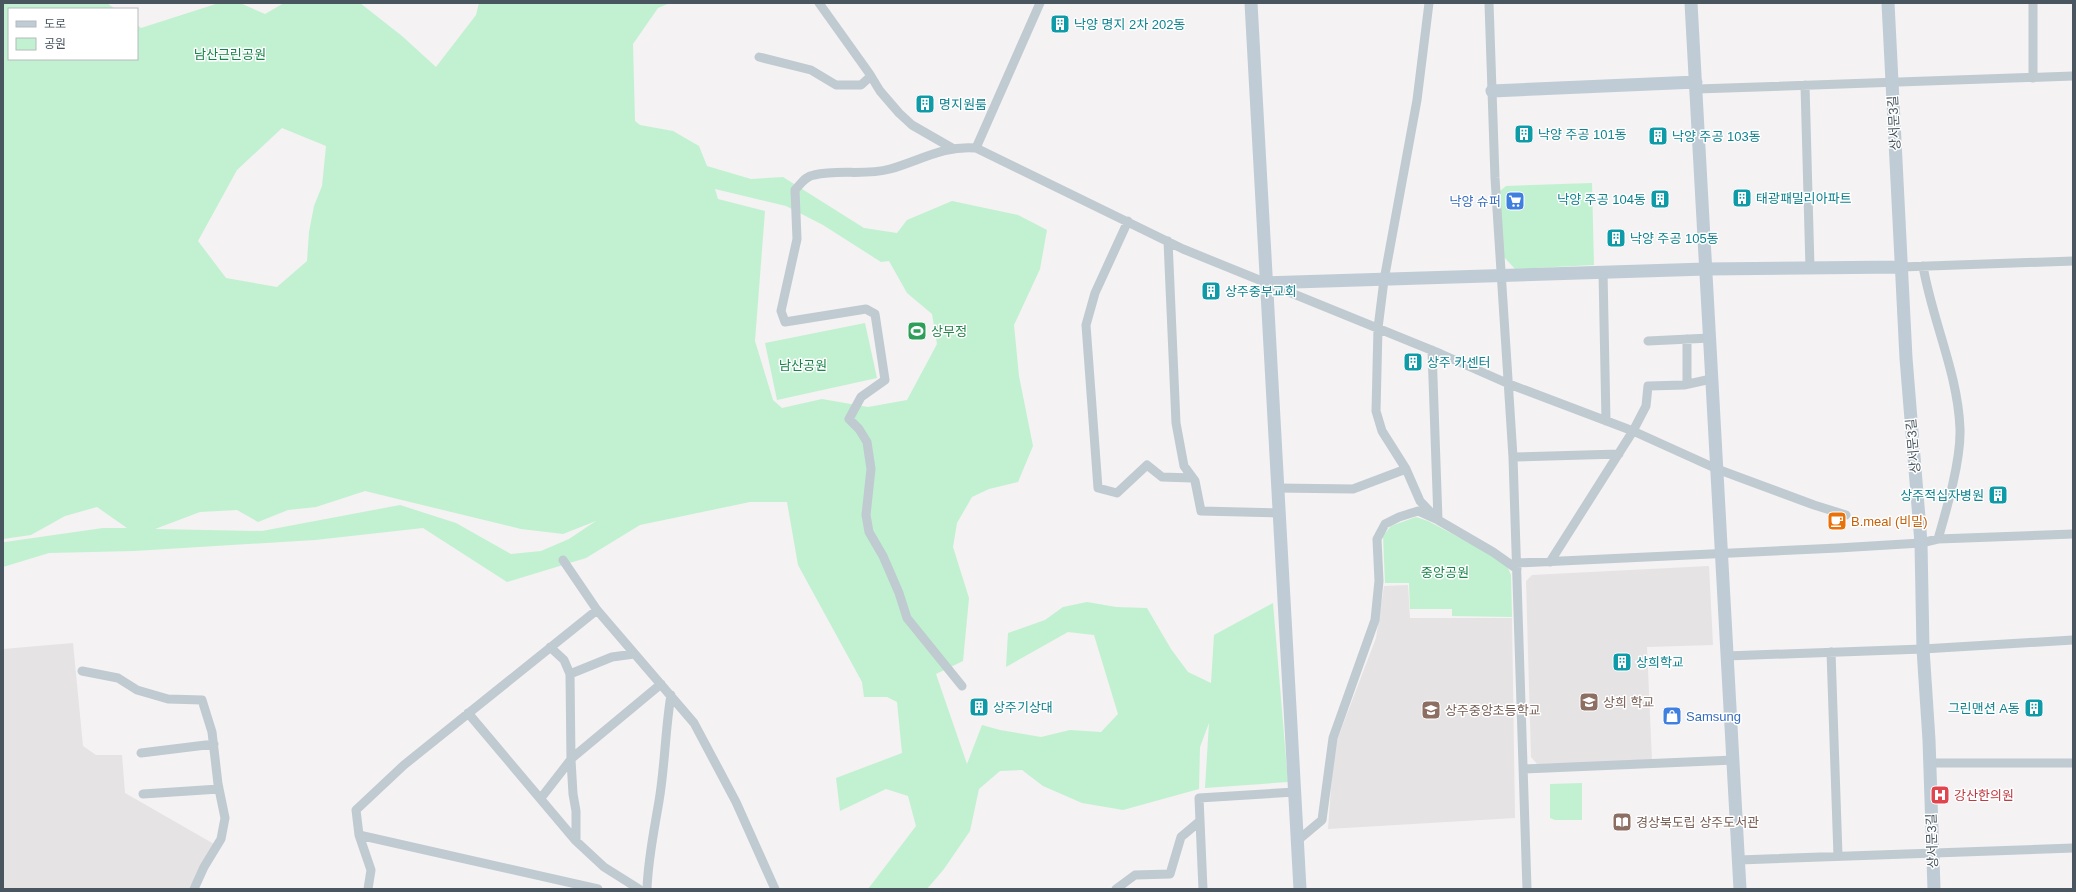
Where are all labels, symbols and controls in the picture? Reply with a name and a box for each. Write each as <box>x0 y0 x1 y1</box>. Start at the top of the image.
legend <box>8 8 138 60</box>
building icon: 낙양 명지 2차 202동 <box>1049 13 1071 35</box>
text: 도로 <box>44 17 66 31</box>
place label: 낙양 명지 2차 202동 <box>1074 17 1186 32</box>
text: 공원 <box>44 37 66 51</box>
park label: 남산근린공원 <box>194 47 266 62</box>
building icon: 명지원룸 <box>914 93 936 115</box>
street label: 상서문3길 <box>1885 95 1903 151</box>
place label: 명지원룸 <box>939 97 987 112</box>
building icon: 낙양 주공 101동 <box>1513 123 1535 145</box>
building icon: 낙양 주공 103동 <box>1647 125 1669 147</box>
place label: 낙양 주공 101동 <box>1538 127 1627 142</box>
place label: 낙양 주공 103동 <box>1672 129 1761 144</box>
building icon: 태광패밀리아파트 <box>1731 187 1753 209</box>
building icon: 낙양 주공 104동 <box>1649 188 1671 210</box>
supermarket icon: 낙양 슈퍼 <box>1504 190 1526 212</box>
place label: 태광패밀리아파트 <box>1756 191 1852 206</box>
place label: 낙양 주공 104동 <box>1557 192 1646 207</box>
place label: 낙양 슈퍼 <box>1450 194 1501 209</box>
building icon: 낙양 주공 105동 <box>1605 227 1627 249</box>
place label: 낙양 주공 105동 <box>1630 231 1719 246</box>
building icon: 상주중부교회 <box>1200 280 1222 302</box>
place label: 상주중부교회 <box>1225 284 1297 299</box>
sports icon: 상무정 <box>906 320 928 342</box>
place label: 상무정 <box>931 324 967 339</box>
building icon: 상주 카센터 <box>1402 351 1424 373</box>
place label: 상주 카센터 <box>1427 355 1490 370</box>
park label: 남산공원 <box>779 358 827 373</box>
street label: 상서문3길 <box>1903 418 1923 474</box>
building icon: 상주적십자병원 <box>1987 484 2009 506</box>
place label: 상주적십자병원 <box>1900 488 1984 503</box>
cafe icon: B.meal (비밀) <box>1826 510 1848 532</box>
place label: B.meal (비밀) <box>1851 514 1928 529</box>
park label: 중앙공원 <box>1421 565 1469 580</box>
building icon: 상희학교 <box>1611 651 1633 673</box>
place label: 상희학교 <box>1636 655 1684 670</box>
school or university icon: 상희 학교 <box>1578 691 1600 713</box>
place label: 상희 학교 <box>1603 695 1654 710</box>
building icon: 상주기상대 <box>968 696 990 718</box>
building icon: 그린맨션 A동 <box>2023 697 2045 719</box>
school or university icon: 상주중앙초등학교 <box>1420 699 1442 721</box>
place label: 상주기상대 <box>993 700 1053 715</box>
place label: 그린맨션 A동 <box>1948 701 2020 716</box>
place label: 상주중앙초등학교 <box>1445 703 1541 718</box>
shop icon: Samsung <box>1661 705 1683 727</box>
place label: Samsung <box>1686 709 1741 724</box>
hospital icon: 강산한의원 <box>1929 784 1951 806</box>
place label: 강산한의원 <box>1954 788 2014 803</box>
library icon: 경상북도립 상주도서관 <box>1611 811 1633 833</box>
street label: 상서문3길 <box>1924 813 1940 869</box>
place label: 경상북도립 상주도서관 <box>1636 815 1759 830</box>

